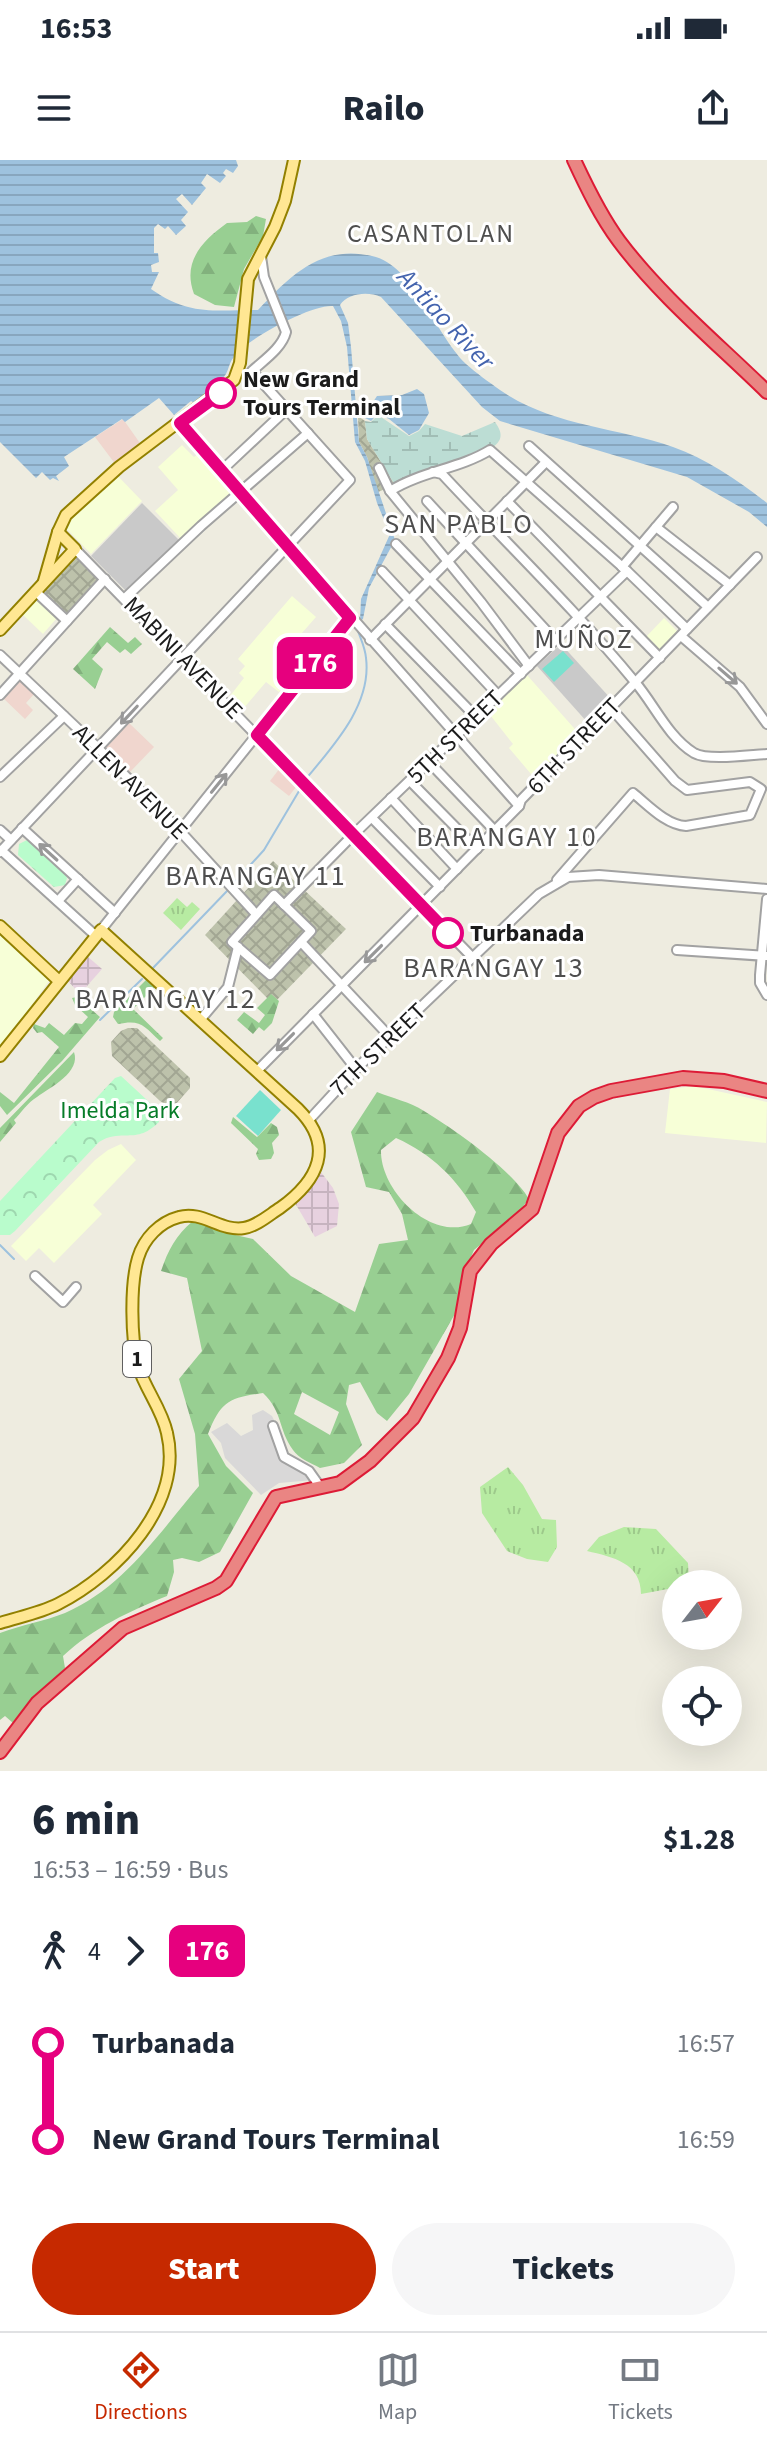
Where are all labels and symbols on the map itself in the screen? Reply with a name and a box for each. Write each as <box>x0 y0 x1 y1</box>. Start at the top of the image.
district label: CASANTOLAN <box>347 215 515 252</box>
water label: Antiao River <box>388 258 504 379</box>
place label: New Grand Tours Terminal <box>243 362 400 425</box>
marker: New Grand Tours Terminal <box>206 378 236 408</box>
district label: SAN PABLO <box>384 504 534 544</box>
street label: MABINI AVENUE <box>115 589 251 727</box>
district label: MUÑOZ <box>534 619 634 659</box>
line badge: 176 <box>269 637 361 689</box>
one-way arrow <box>717 667 738 685</box>
street label: 5TH STREET <box>399 682 511 792</box>
street label: 6TH STREET <box>519 690 629 802</box>
one-way arrow <box>121 704 139 724</box>
street label: ALLEN AVENUE <box>64 716 196 848</box>
one-way arrow <box>210 773 227 794</box>
district label: BARANGAY 10 <box>416 817 598 857</box>
one-way arrow <box>38 843 58 861</box>
district label: BARANGAY 11 <box>165 856 347 896</box>
place label: Turbanada <box>470 916 584 951</box>
marker: Turbanada <box>433 918 463 948</box>
one-way arrow <box>364 944 383 963</box>
district label: BARANGAY 13 <box>403 948 585 988</box>
district label: BARANGAY 12 <box>75 979 257 1019</box>
street label: 7TH STREET <box>322 995 434 1105</box>
one-way arrow <box>276 1032 295 1051</box>
park label: Imelda Park <box>60 1093 180 1128</box>
road number: 1 <box>123 1341 151 1377</box>
north arrow <box>662 1570 742 1650</box>

